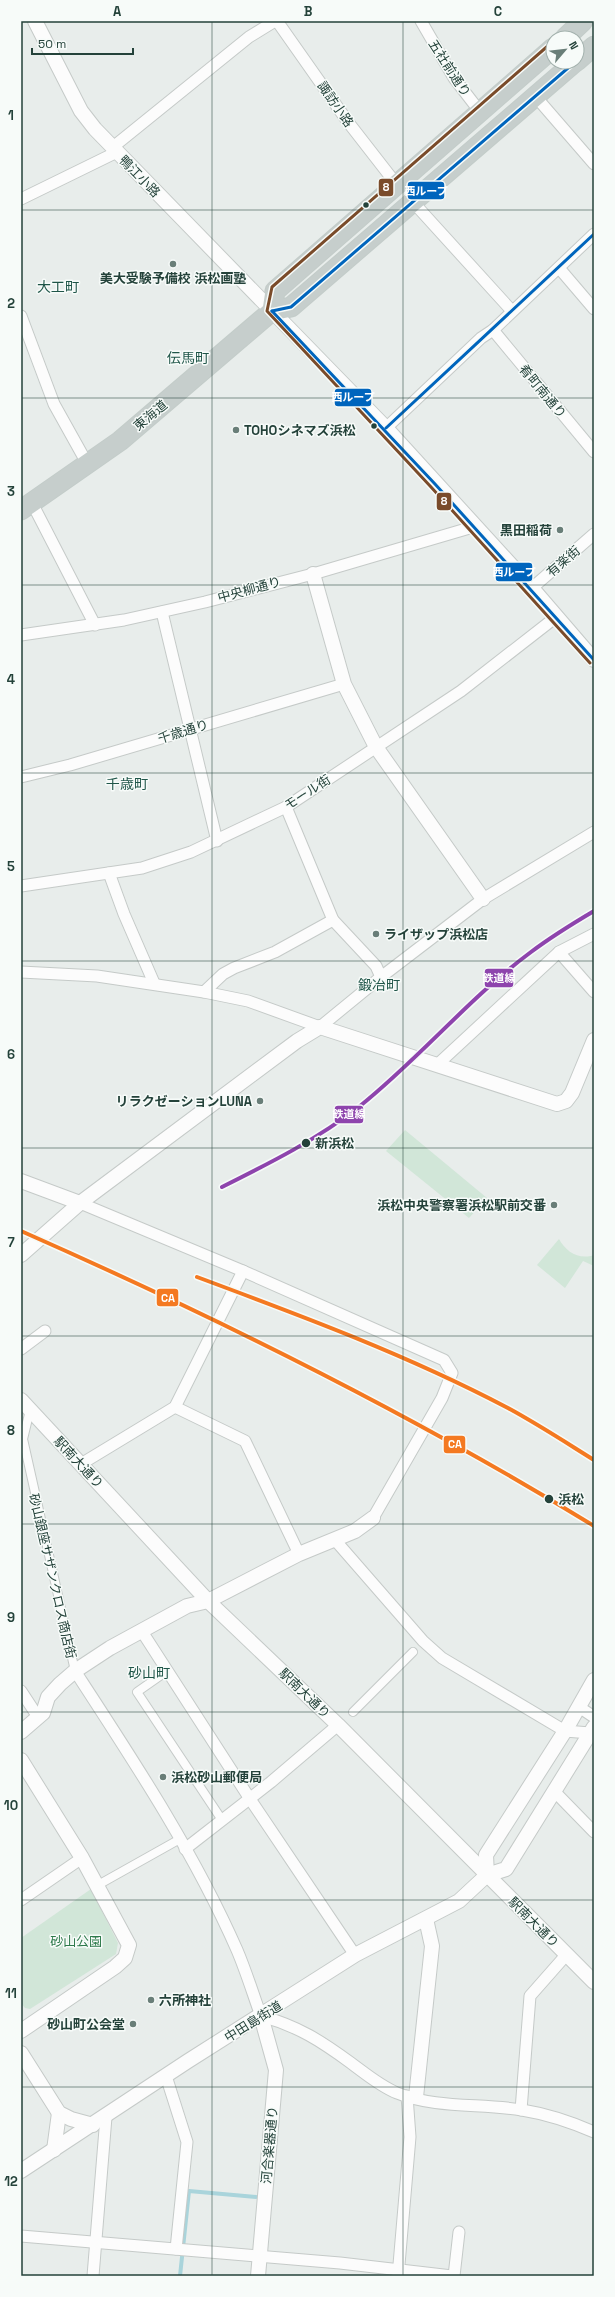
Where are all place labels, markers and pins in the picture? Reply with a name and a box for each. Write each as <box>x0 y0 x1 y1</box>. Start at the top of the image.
unlabelled marker <box>361 200 371 210</box>
marker: 美大受験予備校 浜松画塾 <box>168 259 178 269</box>
place label: 美大受験予備校 浜松画塾 <box>100 270 246 287</box>
unlabelled marker <box>369 421 379 431</box>
place label: TOHOシネマズ浜松 <box>244 422 355 439</box>
marker: TOHOシネマズ浜松 <box>231 425 241 435</box>
place label: 黒田稲荷 <box>500 522 552 539</box>
marker: 黒田稲荷 <box>555 525 565 535</box>
place label: ライザップ浜松店 <box>384 926 488 943</box>
marker: ライザップ浜松店 <box>371 929 381 939</box>
place label: リラクゼーションLUNA <box>116 1093 253 1110</box>
marker: リラクゼーションLUNA <box>255 1096 265 1106</box>
place label: 新浜松 <box>315 1135 354 1152</box>
marker: 新浜松 <box>300 1137 312 1149</box>
place label: 浜松中央警察署浜松駅前交番 <box>377 1197 546 1214</box>
marker: 浜松中央警察署浜松駅前交番 <box>549 1200 559 1210</box>
place label: 浜松 <box>558 1491 584 1508</box>
marker: 浜松 <box>543 1493 555 1505</box>
place label: 浜松砂山郵便局 <box>171 1769 262 1786</box>
marker: 浜松砂山郵便局 <box>158 1772 168 1782</box>
place label: 六所神社 <box>159 1992 211 2009</box>
marker: 六所神社 <box>146 1995 156 2005</box>
place label: 砂山町公会堂 <box>47 2016 125 2033</box>
marker: 砂山町公会堂 <box>128 2019 138 2029</box>

